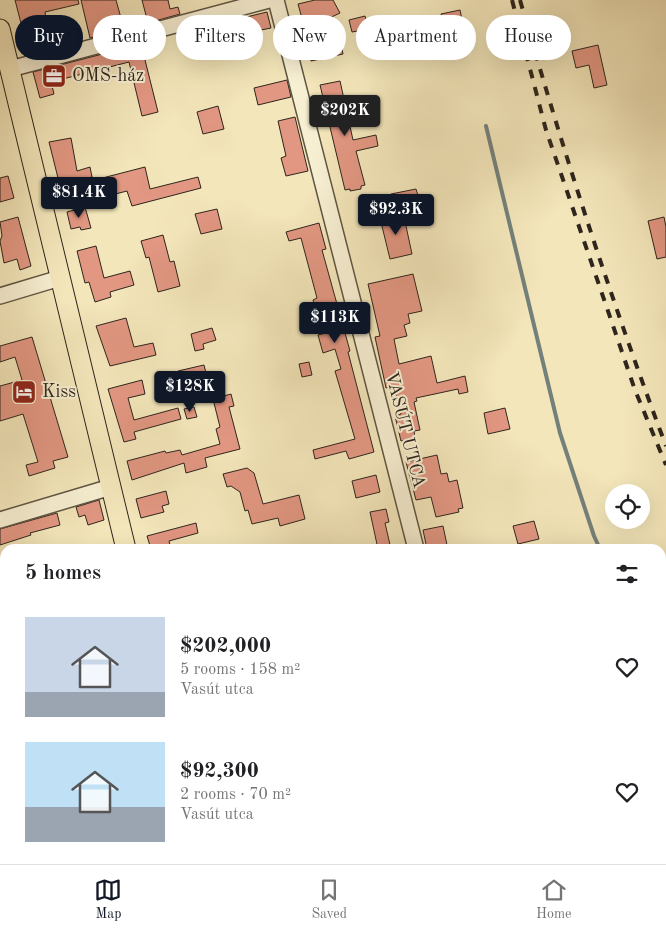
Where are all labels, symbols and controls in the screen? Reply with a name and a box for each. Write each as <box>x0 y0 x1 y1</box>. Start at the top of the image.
chip: Buy <box>15 15 83 60</box>
chip: Rent <box>93 15 166 60</box>
chip: Filters <box>176 15 263 60</box>
chip: New <box>273 15 346 60</box>
chip: Apartment <box>356 15 476 60</box>
chip: House <box>486 15 571 60</box>
office icon: OMS-ház <box>41 63 67 89</box>
place label: OMS-ház <box>72 67 144 85</box>
pin: $202K <box>310 94 380 137</box>
text: $202K <box>320 103 370 119</box>
pin: $81.4K <box>38 176 120 219</box>
text: $81.4K <box>52 185 106 201</box>
pin: $92.3K <box>355 194 437 236</box>
text: $92.3K <box>369 202 423 218</box>
pin: $113K <box>300 302 370 344</box>
text: $113K <box>310 310 360 326</box>
street label: VASÚT UTCA <box>382 369 433 490</box>
pin: $128K <box>155 370 225 413</box>
hotel icon: Kiss <box>11 379 37 405</box>
text: $128K <box>165 379 215 395</box>
place label: Kiss <box>42 383 76 401</box>
map controls <box>605 484 650 529</box>
button: locate <box>605 484 650 529</box>
icon: filters <box>613 560 641 588</box>
text: 5 homes <box>25 563 101 584</box>
text: $202,000 <box>180 636 271 657</box>
icon: home <box>65 637 125 697</box>
icon: heart <box>613 653 641 681</box>
text: 5 rooms · 158 m² <box>180 662 300 678</box>
text: Vasút utca <box>180 682 254 698</box>
text: $92,300 <box>180 761 259 782</box>
icon: home <box>65 762 125 822</box>
icon: heart <box>613 778 641 806</box>
text: 2 rooms · 70 m² <box>180 787 291 803</box>
text: Vasút utca <box>180 807 254 823</box>
tab: Map <box>94 876 122 923</box>
tab: Saved <box>311 876 347 923</box>
tab: Home <box>536 876 572 923</box>

